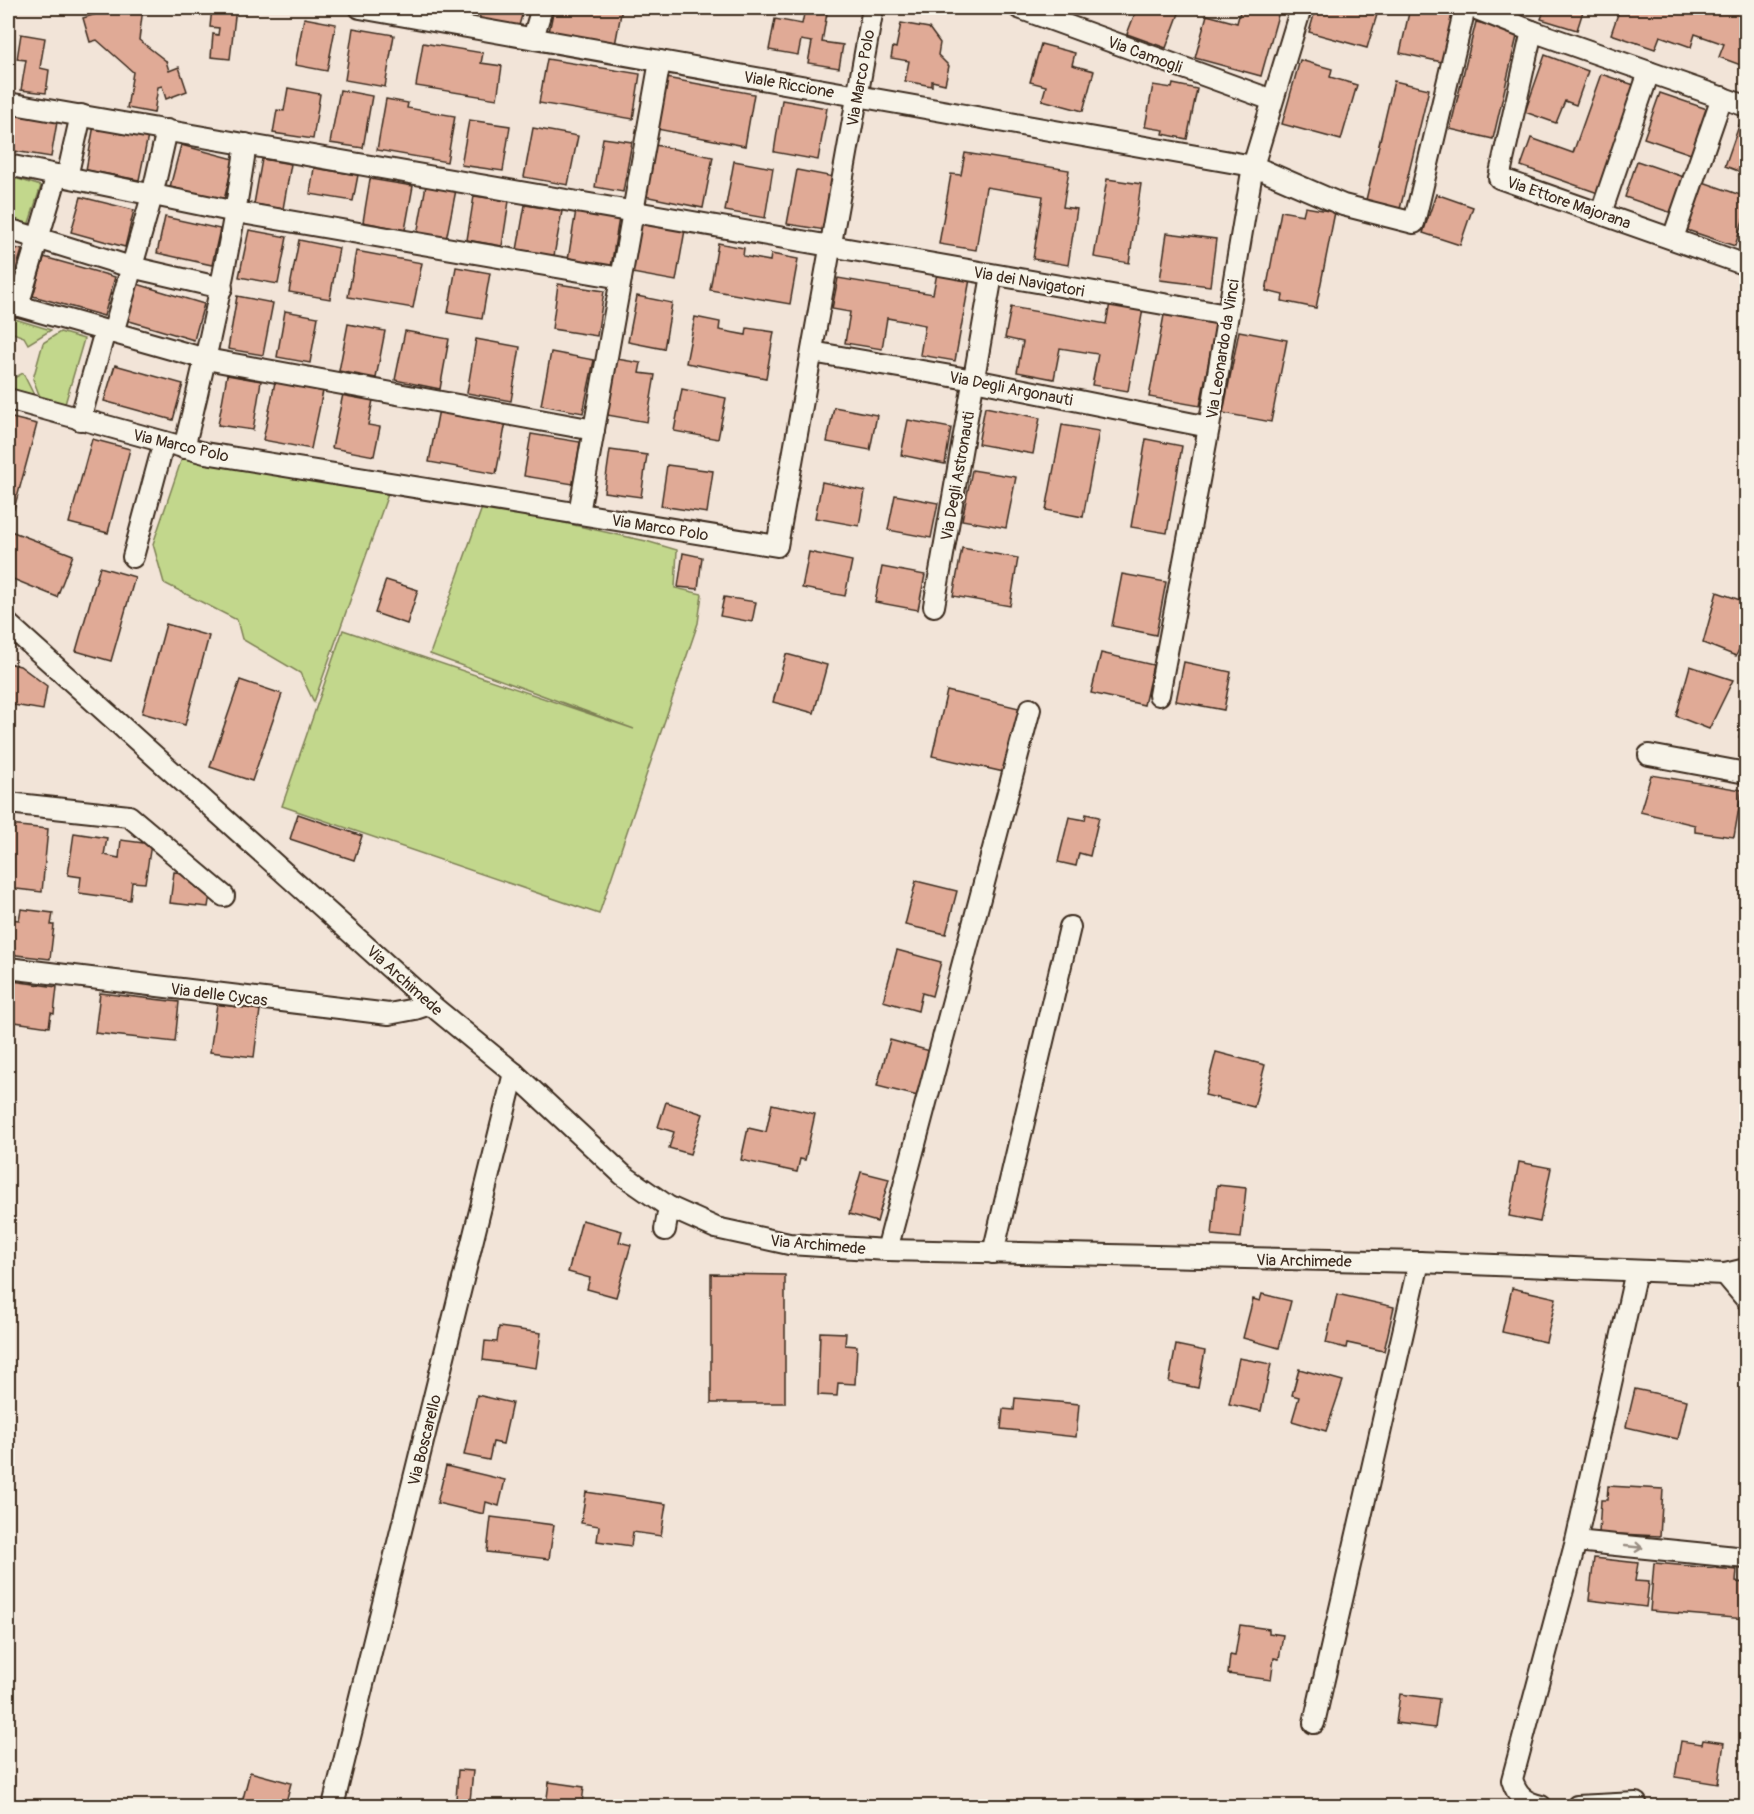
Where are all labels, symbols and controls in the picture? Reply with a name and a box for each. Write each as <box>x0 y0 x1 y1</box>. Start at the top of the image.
street label: Via Marco Polo <box>843 28 879 128</box>
street label: Via Camogli <box>1105 32 1185 78</box>
street label: Viale Riccione <box>742 67 836 103</box>
street label: Via Ettore Majorana <box>1504 172 1634 234</box>
street label: Via dei Navigatori <box>972 262 1086 302</box>
street label: Via Leonardo da Vinci <box>1202 278 1244 420</box>
street label: Via Degli Argonauti <box>947 367 1074 411</box>
street label: Via Degli Astronauti <box>937 410 979 542</box>
street label: Via Marco Polo <box>131 425 231 467</box>
street label: Via Marco Polo <box>610 510 710 546</box>
street label: Via Archimede <box>362 941 447 1020</box>
street label: Via delle Cycas <box>169 979 269 1011</box>
street label: Via Archimede <box>769 1231 867 1259</box>
street label: Via Archimede <box>1256 1250 1352 1272</box>
street label: Via Boscarello <box>404 1392 446 1488</box>
one-way arrow <box>1624 1542 1644 1553</box>

